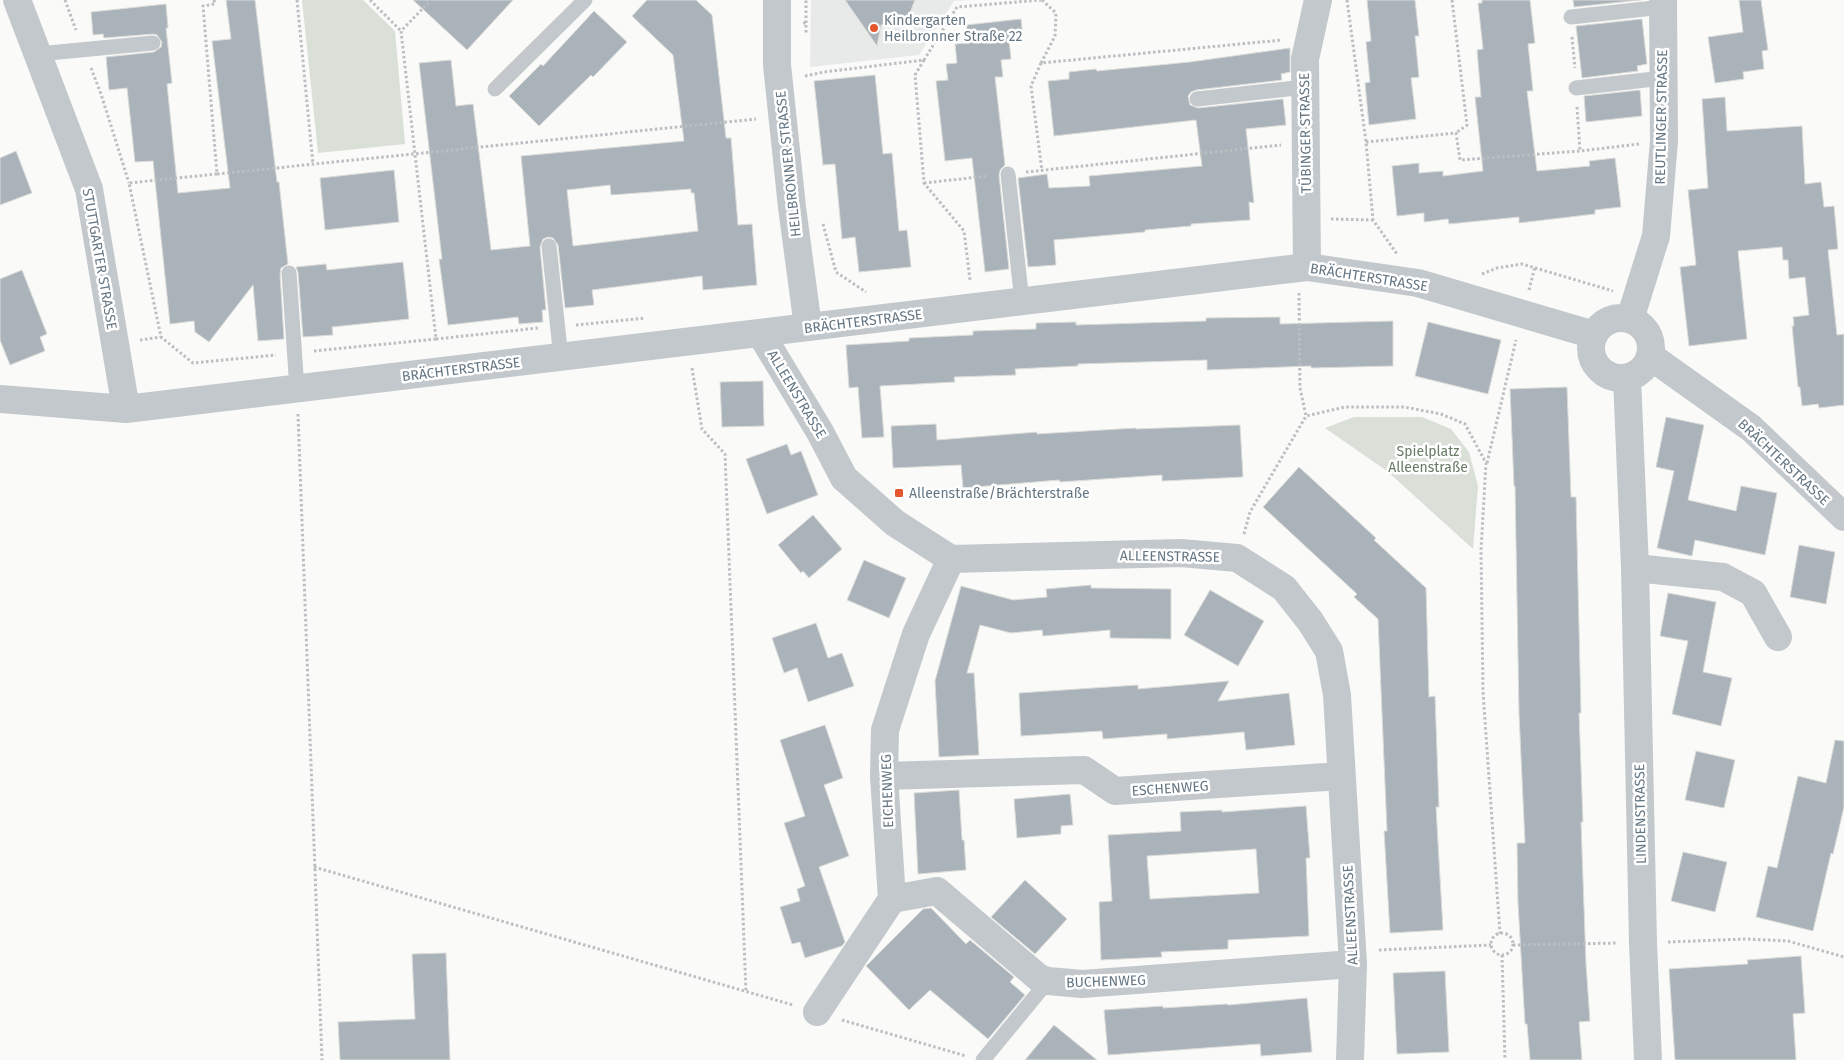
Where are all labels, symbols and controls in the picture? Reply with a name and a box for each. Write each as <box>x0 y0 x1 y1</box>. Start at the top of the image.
place label: Kindergarten Heilbronner Straße 22 <box>884 12 1023 45</box>
marker: Kindergarten Heilbronner Straße 22 <box>868 22 880 34</box>
street label: REUTLINGER STRASSE <box>1652 49 1671 185</box>
street label: TÜBINGER STRASSE <box>1295 72 1315 194</box>
street label: HEILBRONNER STRASSE <box>772 90 805 238</box>
street label: STUTTGARTER STRASSE <box>79 187 120 331</box>
street label: BRÄCHTERSTRASSE <box>1309 260 1429 295</box>
street label: BRÄCHTERSTRASSE <box>803 306 923 337</box>
street label: ALLEENSTRASSE <box>763 347 830 442</box>
street label: BRÄCHTERSTRASSE <box>401 354 521 385</box>
street label: BRÄCHTERSTRASSE <box>1734 416 1833 509</box>
park label: Spielplatz Alleenstraße <box>1388 443 1468 476</box>
place label: Alleenstraße/Brächterstraße <box>909 485 1090 502</box>
marker: Alleenstraße/Brächterstraße <box>893 487 905 499</box>
street label: ALLEENSTRASSE <box>1120 547 1220 566</box>
street label: EICHENWEG <box>878 754 897 828</box>
street label: LINDENSTRASSE <box>1631 764 1650 864</box>
street label: ESCHENWEG <box>1131 777 1209 800</box>
street label: ALLEENSTRASSE <box>1339 865 1362 965</box>
street label: BUCHENWEG <box>1066 972 1146 991</box>

